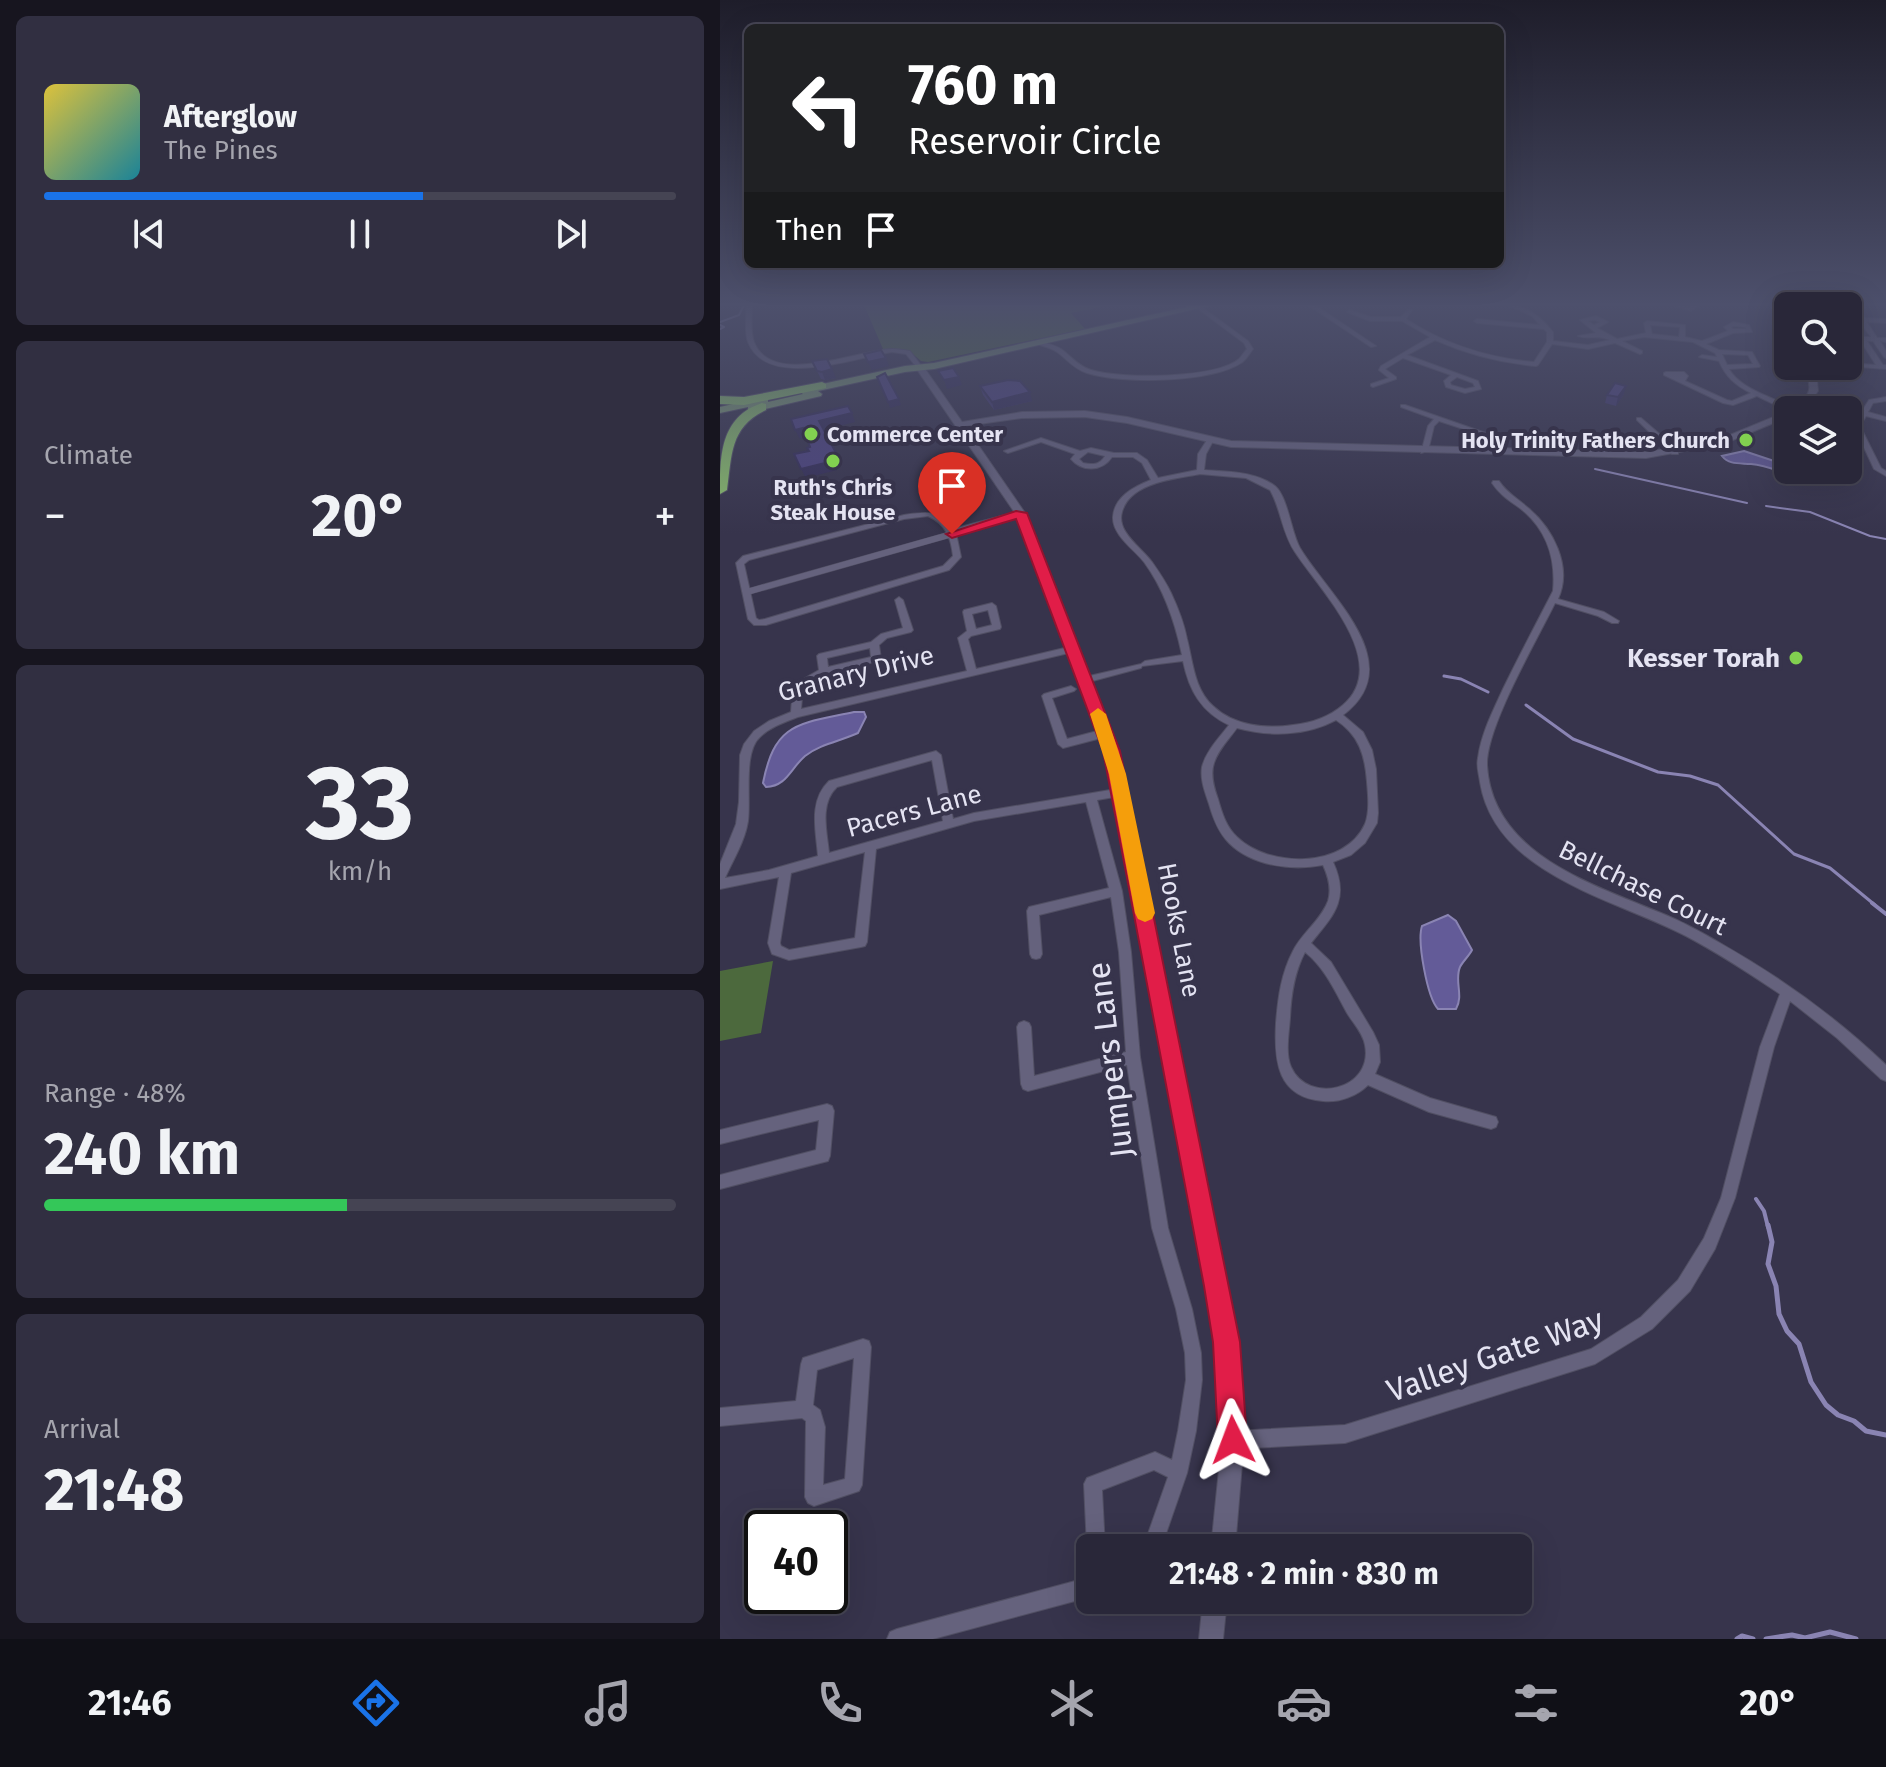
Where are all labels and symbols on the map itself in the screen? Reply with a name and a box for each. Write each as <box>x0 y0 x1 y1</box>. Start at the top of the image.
place label: Commerce Center <box>827 421 1003 448</box>
marker: Commerce Center <box>802 425 820 443</box>
place label: Holy Trinity Fathers Church <box>1461 427 1730 454</box>
marker: Holy Trinity Fathers Church <box>1737 431 1755 449</box>
marker: Ruth's Chris Steak House <box>824 452 842 470</box>
pin <box>918 452 986 534</box>
place label: Ruth's Chris Steak House <box>771 474 895 526</box>
street label: Granary Drive <box>775 640 937 708</box>
place label: Kesser Torah <box>1627 643 1780 674</box>
marker: Kesser Torah <box>1787 649 1805 667</box>
street label: Pacers Lane <box>843 778 985 844</box>
street label: Bellchase Court <box>1554 834 1733 942</box>
street label: Hooks Lane <box>1151 860 1207 1000</box>
street label: Jumpers Lane <box>1079 960 1141 1160</box>
street label: Valley Gate Way <box>1382 1300 1608 1410</box>
position arrow <box>1191 1398 1275 1482</box>
speed limit sign: 40 <box>744 1510 848 1614</box>

